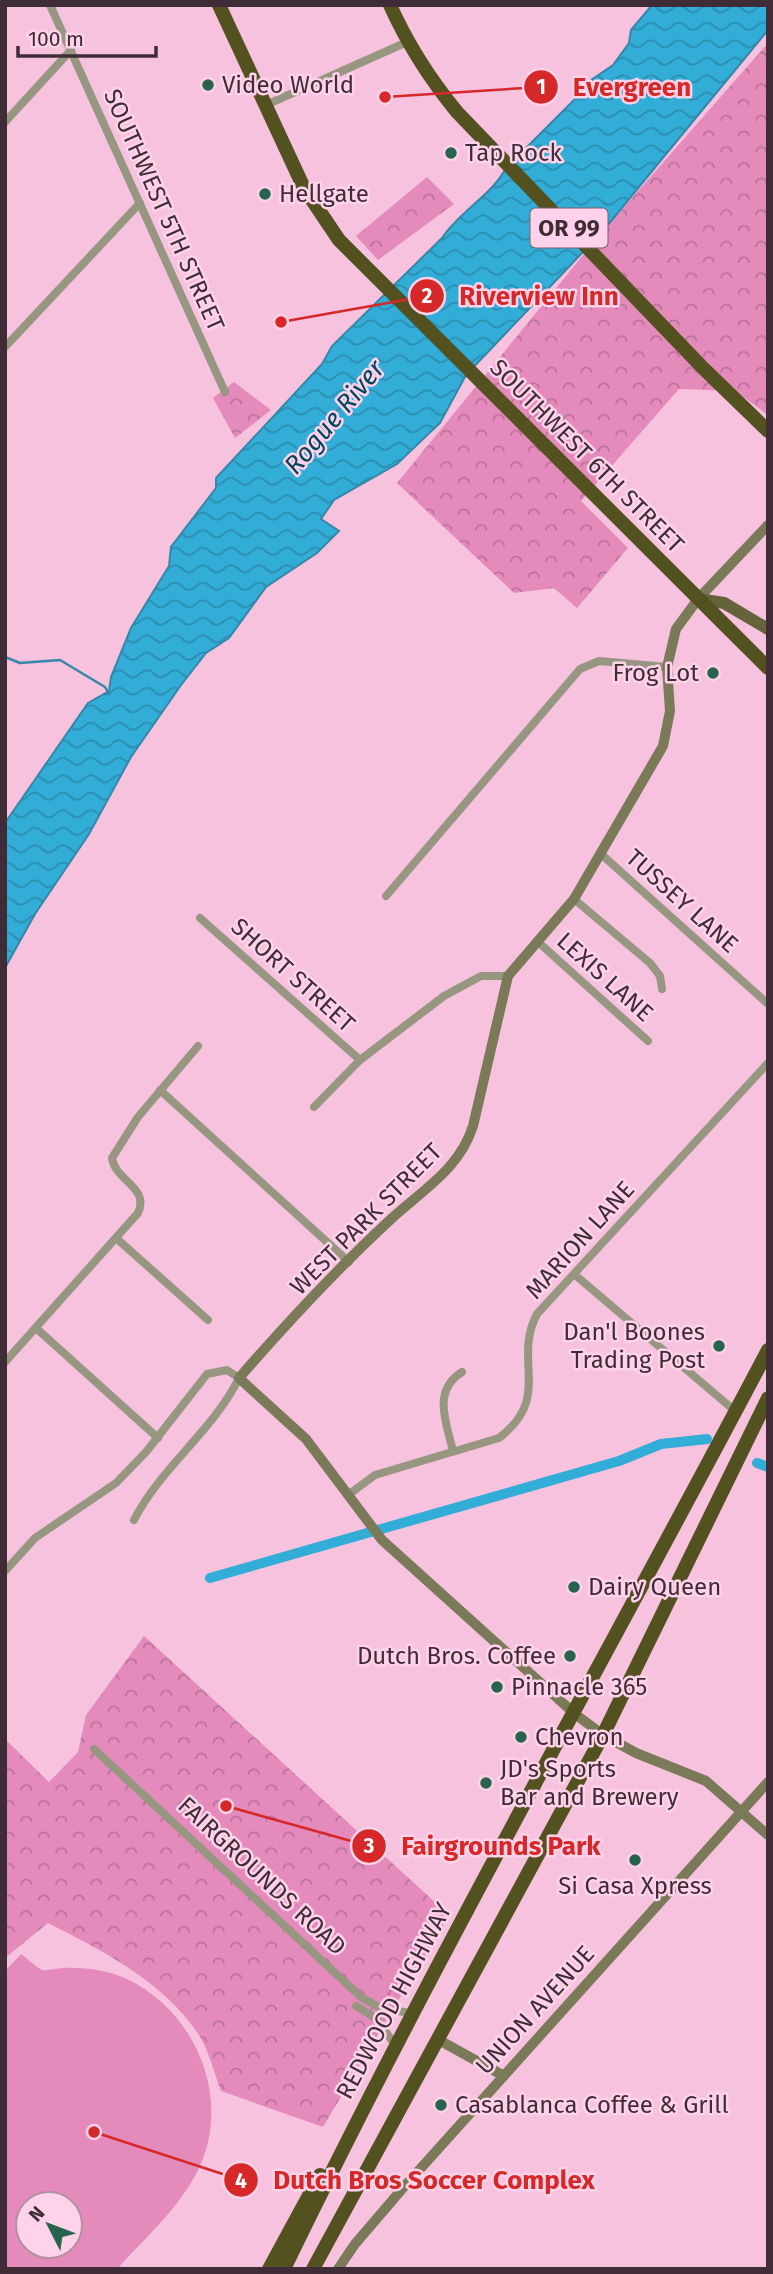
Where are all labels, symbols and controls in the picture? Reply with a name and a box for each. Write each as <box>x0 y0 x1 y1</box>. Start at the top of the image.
scale bar <box>18 14 156 58</box>
text: 100 m <box>28 26 84 52</box>
callout: Evergreen <box>524 63 705 110</box>
place label: Video World <box>222 71 354 99</box>
text: Evergreen <box>573 72 691 103</box>
text: 1 <box>536 74 546 100</box>
marker: Video World <box>200 77 216 93</box>
street label: SOUTHWEST 5TH STREET <box>98 85 230 336</box>
place label: Tap Rock <box>465 139 563 167</box>
marker: Tap Rock <box>443 145 459 161</box>
place label: Hellgate <box>279 180 369 208</box>
marker: Hellgate <box>257 186 273 202</box>
road number: OR 99 <box>530 208 608 247</box>
callout: Riverview Inn <box>410 272 633 319</box>
text: Riverview Inn <box>459 281 619 312</box>
text: 2 <box>422 283 433 309</box>
water label: Rogue River <box>278 353 392 481</box>
street label: SOUTHWEST 6TH STREET <box>484 353 690 559</box>
place label: Frog Lot <box>613 659 699 687</box>
marker: Frog Lot <box>705 665 721 681</box>
street label: TUSSEY LANE <box>620 843 744 959</box>
street label: SHORT STREET <box>226 912 361 1038</box>
street label: LEXIS LANE <box>551 927 659 1027</box>
street label: WEST PARK STREET <box>284 1137 448 1301</box>
street label: MARION LANE <box>520 1176 640 1304</box>
place label: Dan'l Boones Trading Post <box>563 1318 705 1374</box>
marker: Dan'l Boones Trading Post <box>711 1338 727 1354</box>
place label: Dairy Queen <box>588 1573 721 1601</box>
marker: Dairy Queen <box>566 1579 582 1595</box>
place label: Dutch Bros. Coffee <box>357 1642 556 1670</box>
marker: Dutch Bros. Coffee <box>562 1648 578 1664</box>
place label: Pinnacle 365 <box>511 1673 647 1701</box>
marker: Pinnacle 365 <box>489 1679 505 1695</box>
place label: Chevron <box>535 1723 624 1751</box>
marker: Chevron <box>513 1729 529 1745</box>
place label: JD's Sports Bar and Brewery <box>500 1755 679 1811</box>
marker: JD's Sports Bar and Brewery <box>478 1775 494 1791</box>
street label: FAIRGROUNDS ROAD <box>172 1791 352 1961</box>
callout: Fairgrounds Park <box>352 1822 614 1869</box>
text: Fairgrounds Park <box>401 1831 601 1862</box>
text: 3 <box>363 1833 375 1859</box>
marker: Si Casa Xpress <box>627 1852 643 1868</box>
place label: Si Casa Xpress <box>558 1872 712 1900</box>
street label: REDWOOD HIGHWAY <box>330 1897 458 2104</box>
street label: UNION AVENUE <box>470 1940 600 2080</box>
place label: Casablanca Coffee & Grill <box>455 2091 728 2119</box>
marker: Casablanca Coffee & Grill <box>433 2097 449 2113</box>
callout: Dutch Bros Soccer Complex <box>224 2157 608 2204</box>
text: Dutch Bros Soccer Complex <box>273 2165 595 2196</box>
text: 4 <box>235 2168 247 2194</box>
north arrow <box>14 2190 84 2260</box>
text: N <box>24 2202 50 2226</box>

